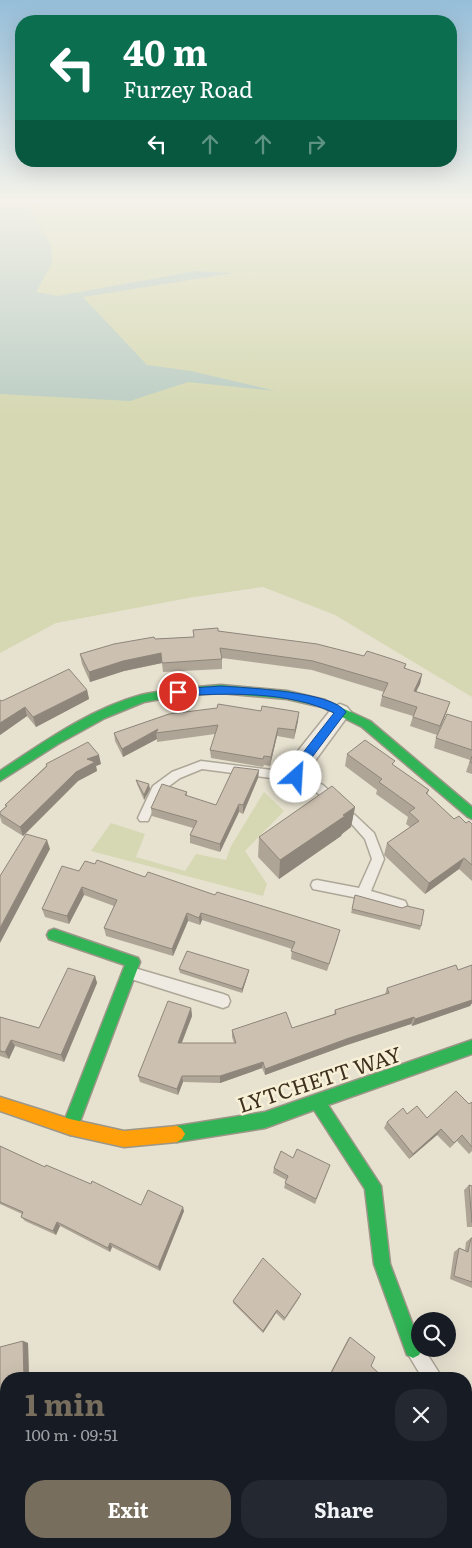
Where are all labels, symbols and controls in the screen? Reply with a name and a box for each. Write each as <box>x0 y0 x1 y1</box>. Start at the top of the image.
text: 40 m <box>123 25 208 77</box>
icon: left <box>40 35 105 100</box>
text: Furzey Road <box>123 72 253 105</box>
icon: left <box>143 130 171 158</box>
icon: ahead <box>196 130 224 158</box>
icon: ahead <box>249 130 277 158</box>
icon: right <box>302 130 330 158</box>
pin <box>157 671 199 713</box>
icon: arrive <box>164 678 192 706</box>
position arrow <box>269 750 321 802</box>
street label: LYTCHETT WAY <box>233 1037 405 1119</box>
map controls <box>411 1312 456 1357</box>
button: search <box>411 1312 456 1357</box>
text: 1 min <box>25 1381 105 1425</box>
button: close <box>395 1389 447 1441</box>
text: 100 m · 09:51 <box>25 1422 118 1446</box>
button: Exit <box>25 1480 231 1538</box>
button: Share <box>241 1480 447 1538</box>

